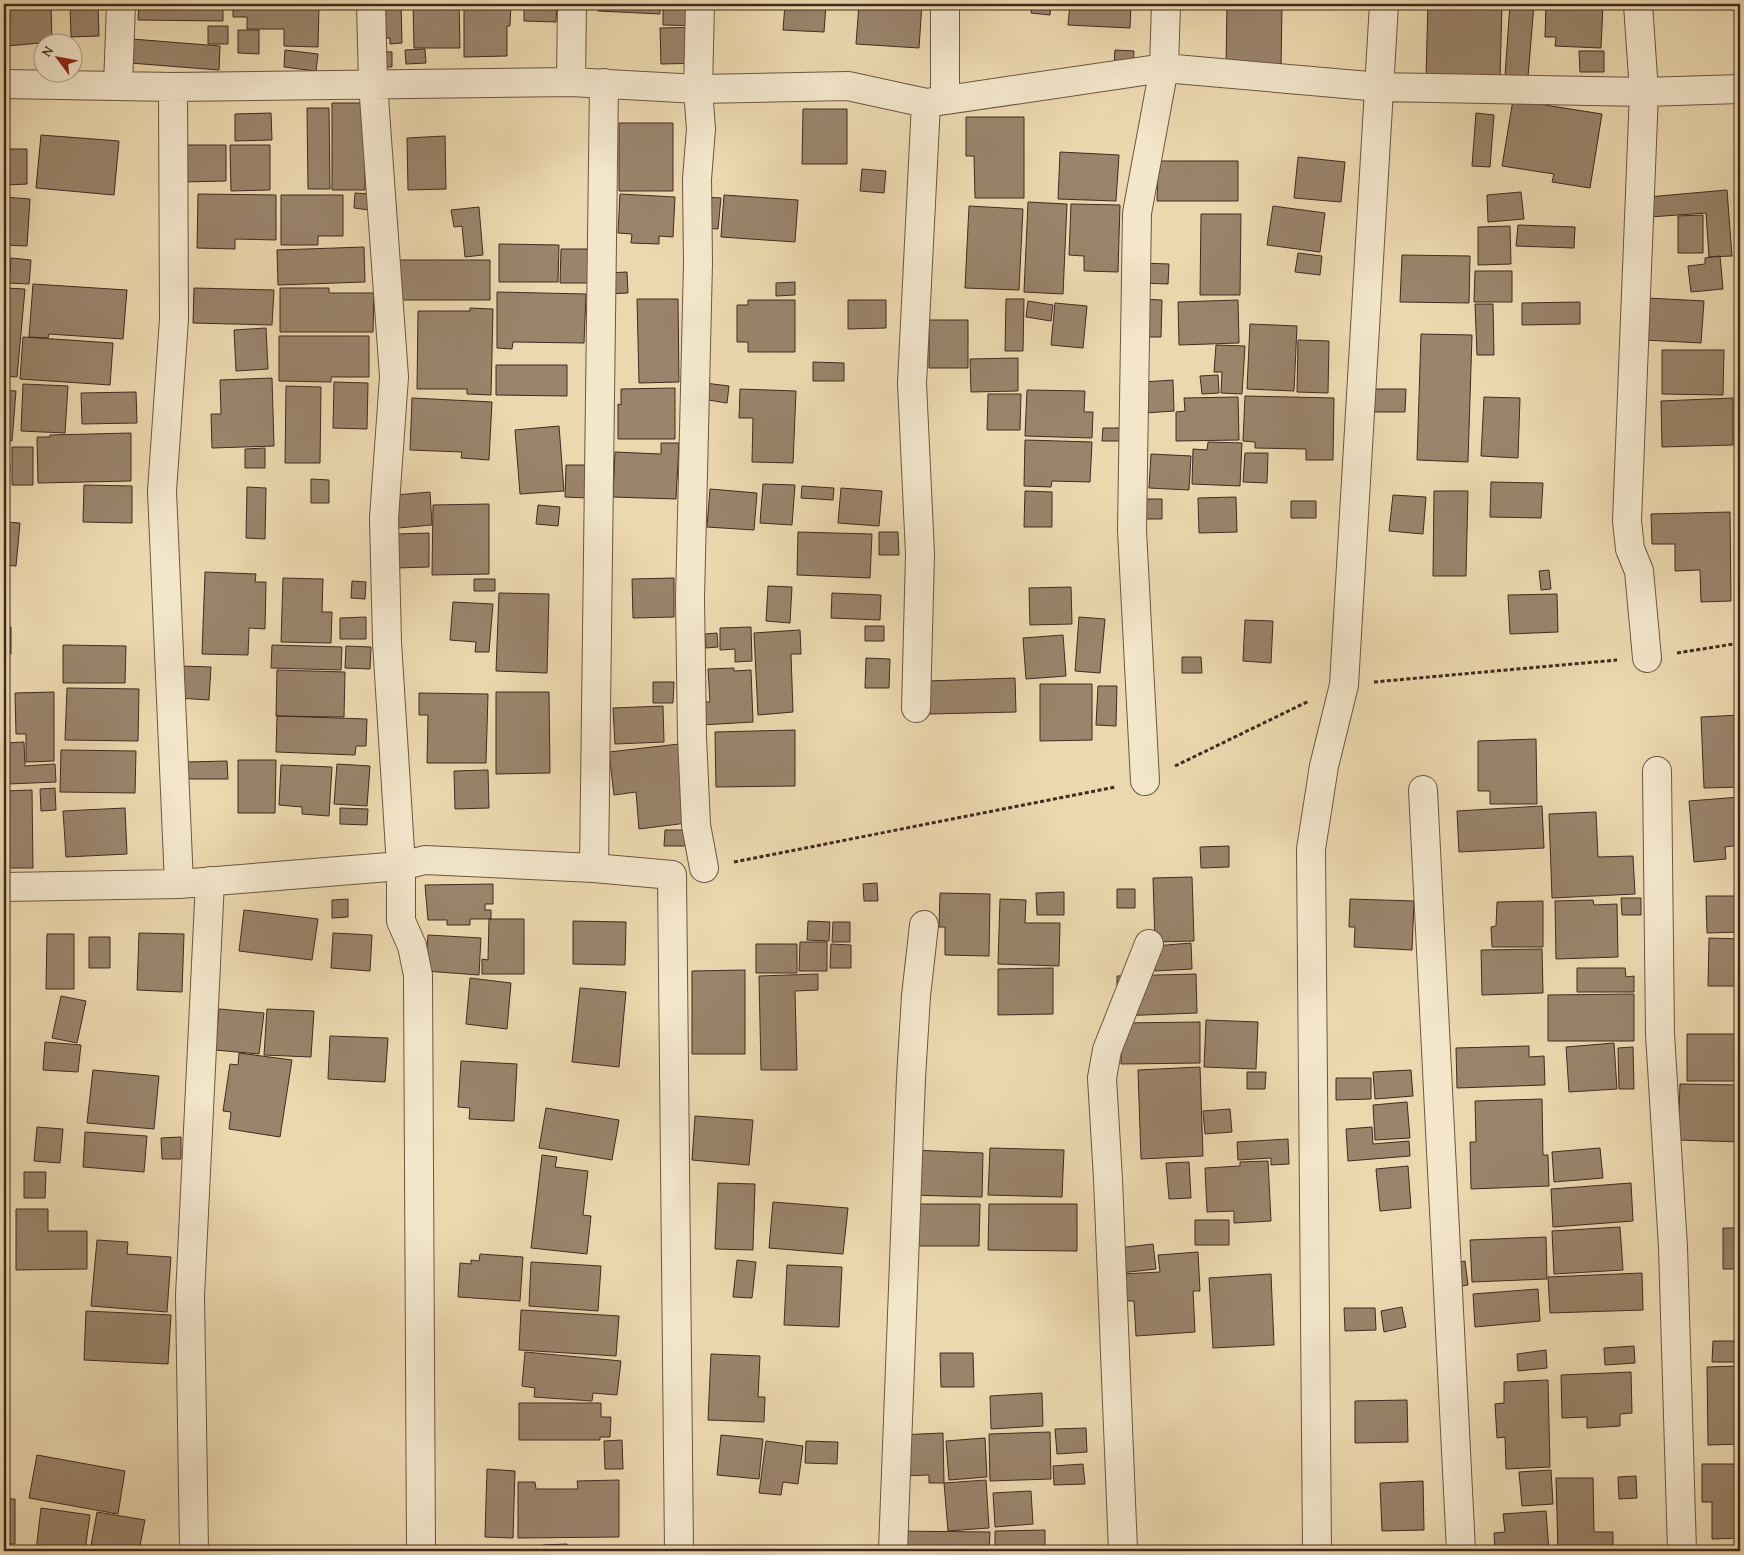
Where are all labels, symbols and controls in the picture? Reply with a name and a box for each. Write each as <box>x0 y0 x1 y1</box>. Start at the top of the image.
north arrow <box>32 32 82 82</box>
text: N <box>36 41 58 60</box>

